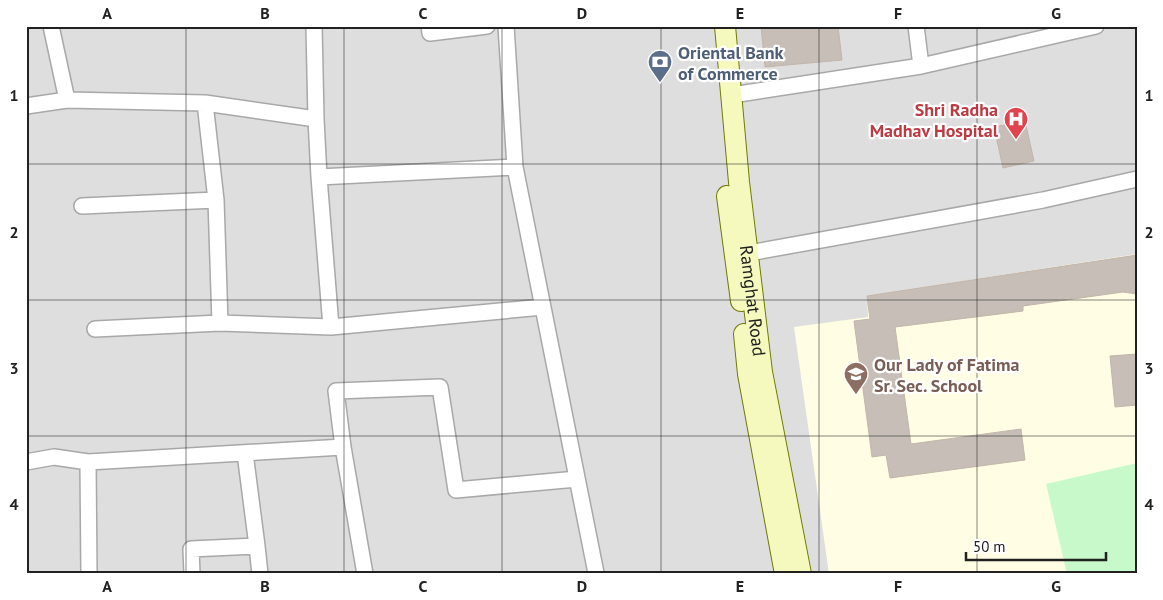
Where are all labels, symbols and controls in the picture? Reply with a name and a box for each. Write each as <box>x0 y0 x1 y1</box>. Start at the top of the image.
text: A <box>102 3 112 23</box>
text: B <box>260 3 270 23</box>
text: C <box>419 3 428 23</box>
text: D <box>577 3 587 23</box>
text: E <box>736 3 744 23</box>
text: F <box>894 3 902 23</box>
text: G <box>1051 3 1061 23</box>
place label: Oriental Bank of Commerce <box>678 41 784 85</box>
bank icon: Oriental Bank of Commerce <box>647 49 673 83</box>
text: 1 <box>9 85 19 105</box>
text: 1 <box>1144 85 1154 105</box>
place label: Shri Radha Madhav Hospital <box>870 98 999 142</box>
hospital icon: Shri Radha Madhav Hospital <box>1003 106 1029 140</box>
text: 2 <box>9 222 19 242</box>
text: 2 <box>1144 222 1154 242</box>
street label: Ramghat Road <box>735 244 771 357</box>
place label: Our Lady of Fatima Sr. Sec. School <box>874 353 1019 397</box>
text: 3 <box>9 358 19 378</box>
text: 3 <box>1144 358 1154 378</box>
school or university icon: Our Lady of Fatima Sr. Sec. School <box>843 361 869 395</box>
text: 4 <box>9 494 19 514</box>
text: 4 <box>1144 494 1154 514</box>
scale bar <box>966 530 1106 562</box>
text: 50 m <box>973 537 1006 556</box>
text: A <box>102 576 112 596</box>
text: B <box>260 576 270 596</box>
text: C <box>419 576 428 596</box>
text: D <box>577 576 587 596</box>
text: E <box>736 576 744 596</box>
text: F <box>894 576 902 596</box>
text: G <box>1051 576 1061 596</box>

